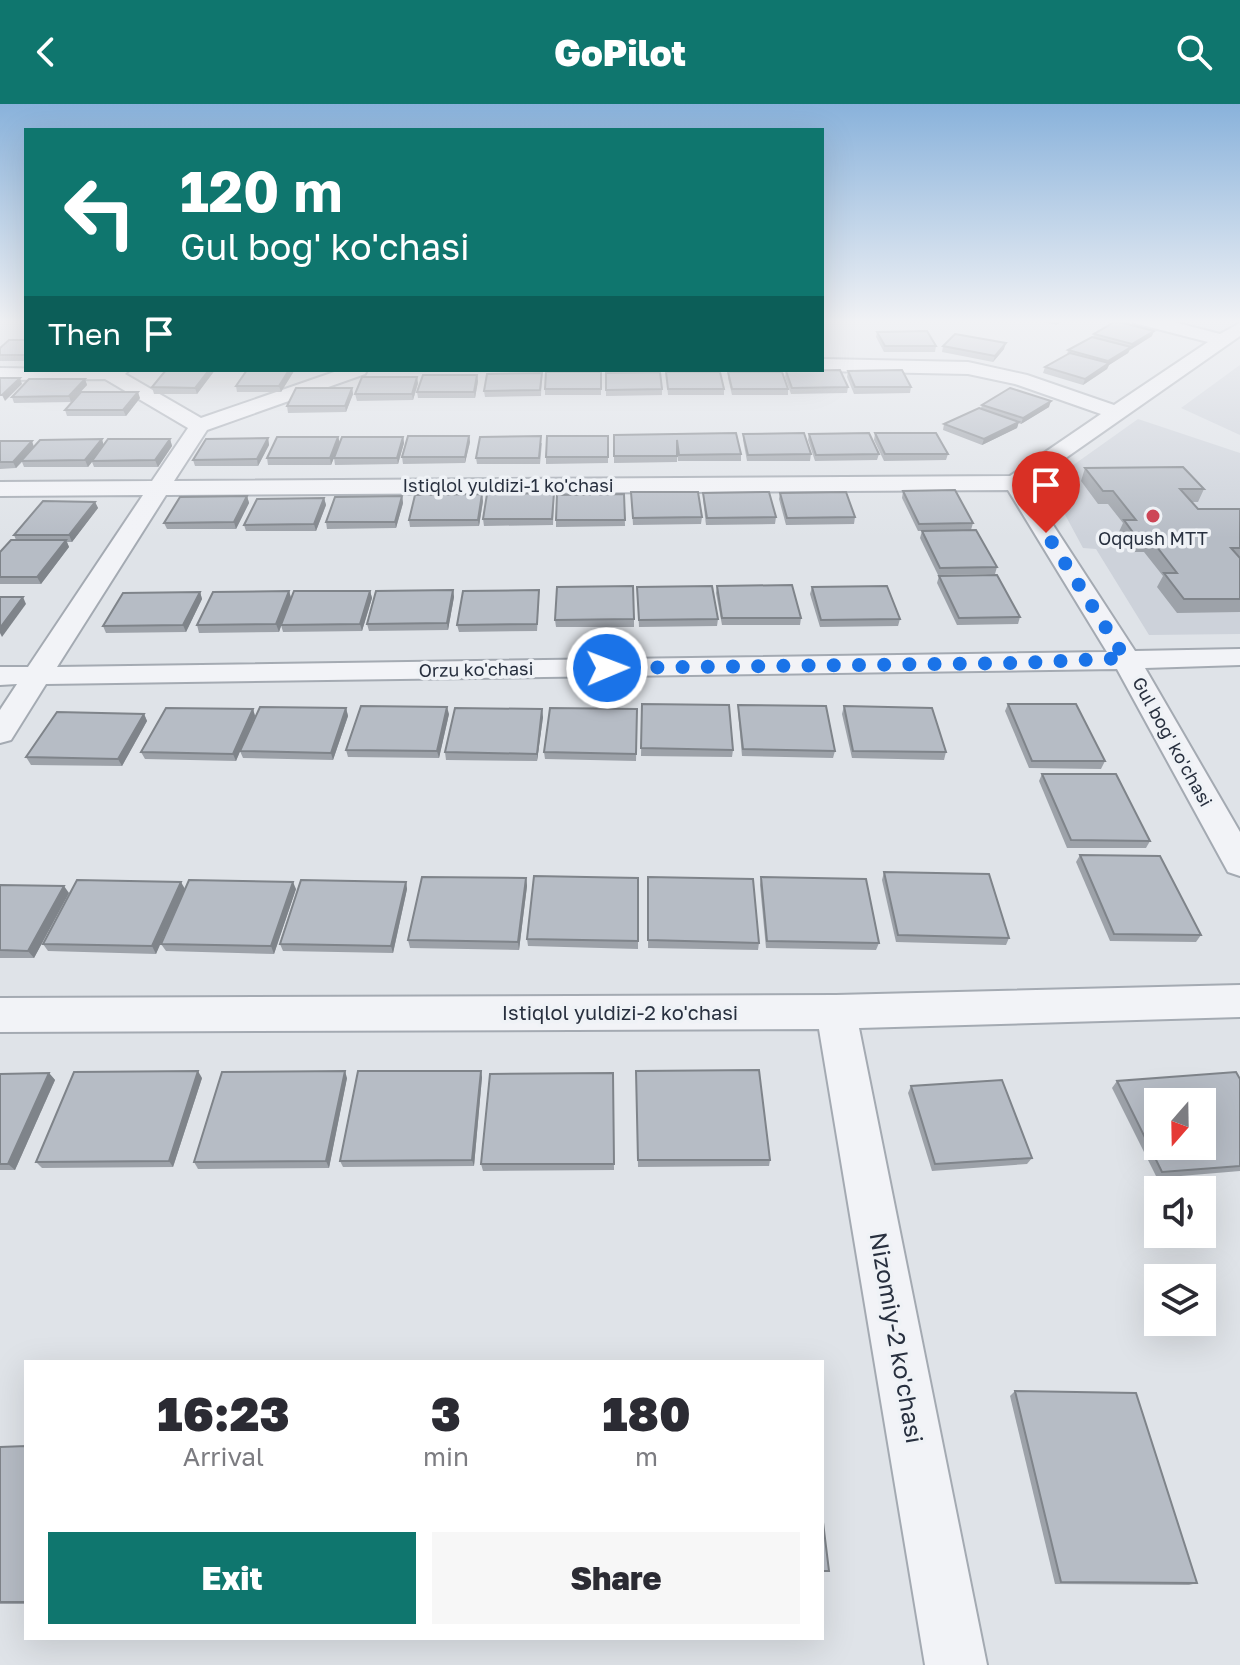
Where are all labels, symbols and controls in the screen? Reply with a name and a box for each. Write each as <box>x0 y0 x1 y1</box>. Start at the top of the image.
icon: back <box>24 30 68 74</box>
icon: search <box>1172 30 1216 74</box>
text: GoPilot <box>554 31 686 74</box>
text: 120 m <box>180 157 342 224</box>
icon: left <box>48 160 152 264</box>
text: Gul bog' ko'chasi <box>180 225 470 268</box>
icon: arrive <box>137 312 181 356</box>
text: Then <box>48 316 121 352</box>
pin <box>1012 451 1080 533</box>
icon: arrive <box>1024 463 1068 507</box>
street label: Istiqlol yuldizi-1 ko'chasi <box>402 474 614 496</box>
marker: Oqqush MTT <box>1144 507 1162 525</box>
place label: Oqqush MTT <box>1098 527 1208 549</box>
position arrow <box>565 626 649 710</box>
street label: Orzu ko'chasi <box>418 657 534 681</box>
street label: Gul bog' ko'chasi <box>1128 673 1218 810</box>
street label: Istiqlol yuldizi-2 ko'chasi <box>502 1000 738 1024</box>
north arrow <box>1144 1088 1216 1160</box>
map controls <box>1144 1088 1216 1336</box>
button: sound <box>1144 1176 1216 1248</box>
street label: Nizomiy-2 ko'chasi <box>865 1230 930 1446</box>
button: layers <box>1144 1264 1216 1336</box>
text: 16:23 <box>157 1384 290 1442</box>
text: 3 <box>431 1384 461 1442</box>
text: 180 <box>602 1384 691 1442</box>
text: Arrival <box>183 1441 264 1472</box>
text: min <box>423 1441 469 1472</box>
text: m <box>635 1441 658 1472</box>
button: Exit <box>48 1532 416 1624</box>
button: Share <box>432 1532 800 1624</box>

